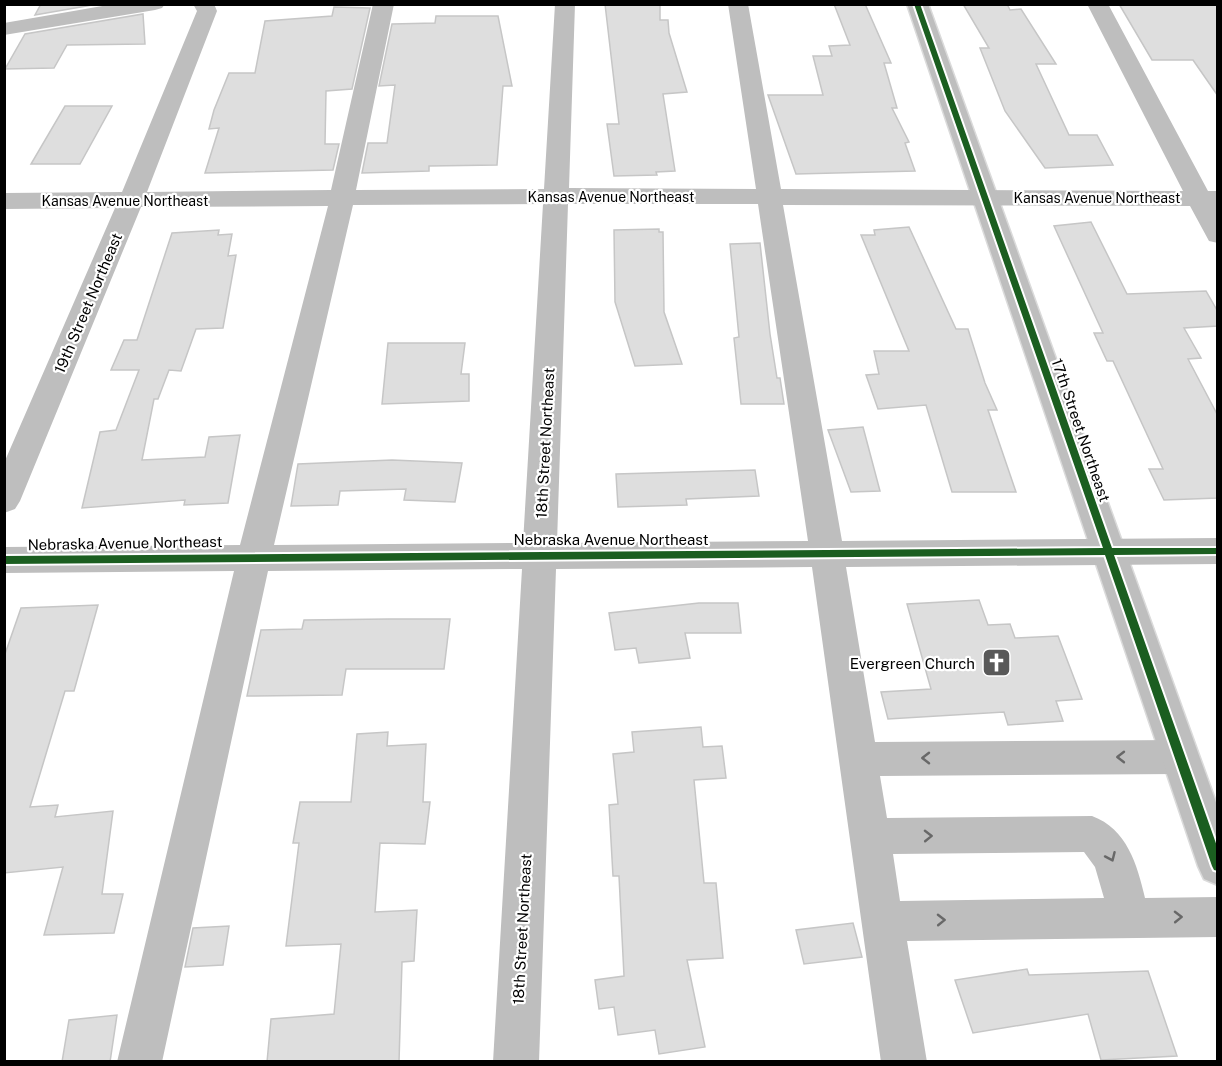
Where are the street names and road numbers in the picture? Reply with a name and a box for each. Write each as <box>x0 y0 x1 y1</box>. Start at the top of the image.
street label: Kansas Avenue Northeast <box>528 189 694 205</box>
street label: Kansas Avenue Northeast <box>1014 190 1180 206</box>
street label: Kansas Avenue Northeast <box>42 193 208 209</box>
street label: 19th Street Northeast <box>51 230 125 376</box>
street label: 17th Street Northeast <box>1048 356 1114 504</box>
street label: 18th Street Northeast <box>533 367 557 519</box>
street label: Nebraska Avenue Northeast <box>514 531 709 548</box>
street label: Nebraska Avenue Northeast <box>27 533 223 553</box>
street label: 18th Street Northeast <box>510 853 534 1005</box>

